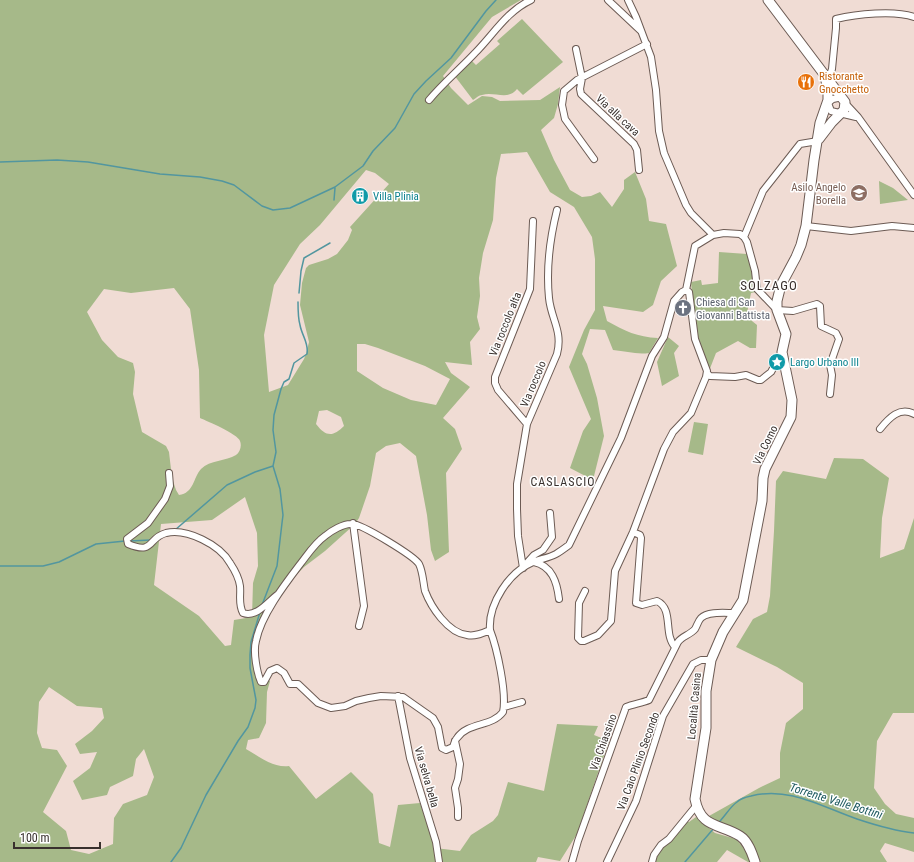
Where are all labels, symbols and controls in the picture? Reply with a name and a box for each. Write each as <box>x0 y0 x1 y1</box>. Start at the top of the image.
place label: Ristorante Gnocchetto <box>819 70 869 96</box>
restaurant icon: Ristorante Gnocchetto <box>796 72 816 92</box>
street label: Via alla cava <box>593 92 642 139</box>
place label: Asilo Angelo Borella <box>791 181 846 207</box>
school or university icon: Asilo Angelo Borella <box>849 183 869 203</box>
building icon: Villa Plinia <box>350 186 370 206</box>
place label: Villa Plinia <box>373 190 419 203</box>
district label: SOLZAGO <box>740 278 798 293</box>
street label: Via roccolo alta <box>487 290 524 358</box>
place label: Chiesa di San Giovanni Battista <box>696 296 770 322</box>
church icon: Chiesa di San Giovanni Battista <box>673 298 693 318</box>
place icon: Largo Urbano III <box>767 352 787 372</box>
place label: Largo Urbano III <box>790 356 859 369</box>
street label: Via roccolo <box>518 359 549 409</box>
street label: Via Como <box>750 423 781 467</box>
district label: CASLASCIO <box>531 475 595 489</box>
street label: Località Casina <box>685 672 704 740</box>
street label: Via Caio Plinio Secondo <box>615 710 662 812</box>
street label: Via Chiassino <box>587 712 620 772</box>
street label: Via selva bella <box>412 745 441 809</box>
water label: Torrente Valle Bottini <box>788 780 884 822</box>
scale bar <box>14 824 100 850</box>
text: 100 m <box>20 831 50 845</box>

